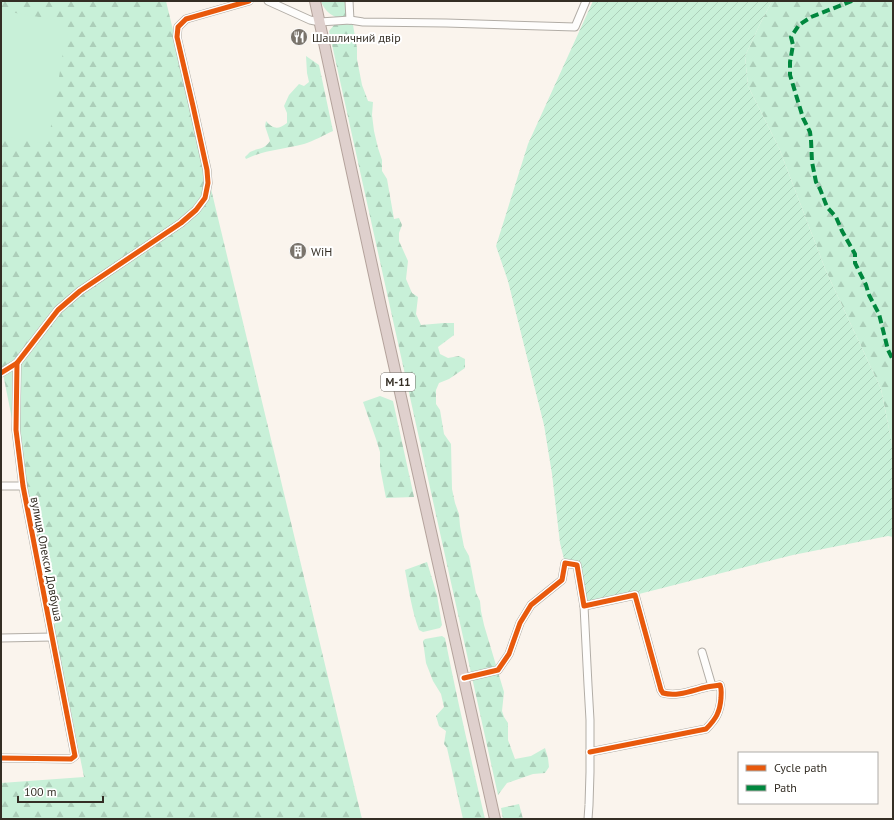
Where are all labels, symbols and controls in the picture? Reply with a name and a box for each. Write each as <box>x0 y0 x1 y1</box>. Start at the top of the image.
restaurant icon: Шашличний двір <box>289 27 309 47</box>
place label: Шашличний двір <box>312 30 401 45</box>
building icon: WiH <box>288 241 308 261</box>
place label: WiH <box>311 244 332 259</box>
road number: М-11 <box>381 373 415 391</box>
street label: вулиця Олекси Довбуша <box>28 495 66 623</box>
legend <box>738 752 878 804</box>
text: Cycle path <box>774 760 827 775</box>
scale bar <box>18 778 103 804</box>
text: Path <box>774 780 797 795</box>
text: 100 m <box>24 784 57 799</box>

